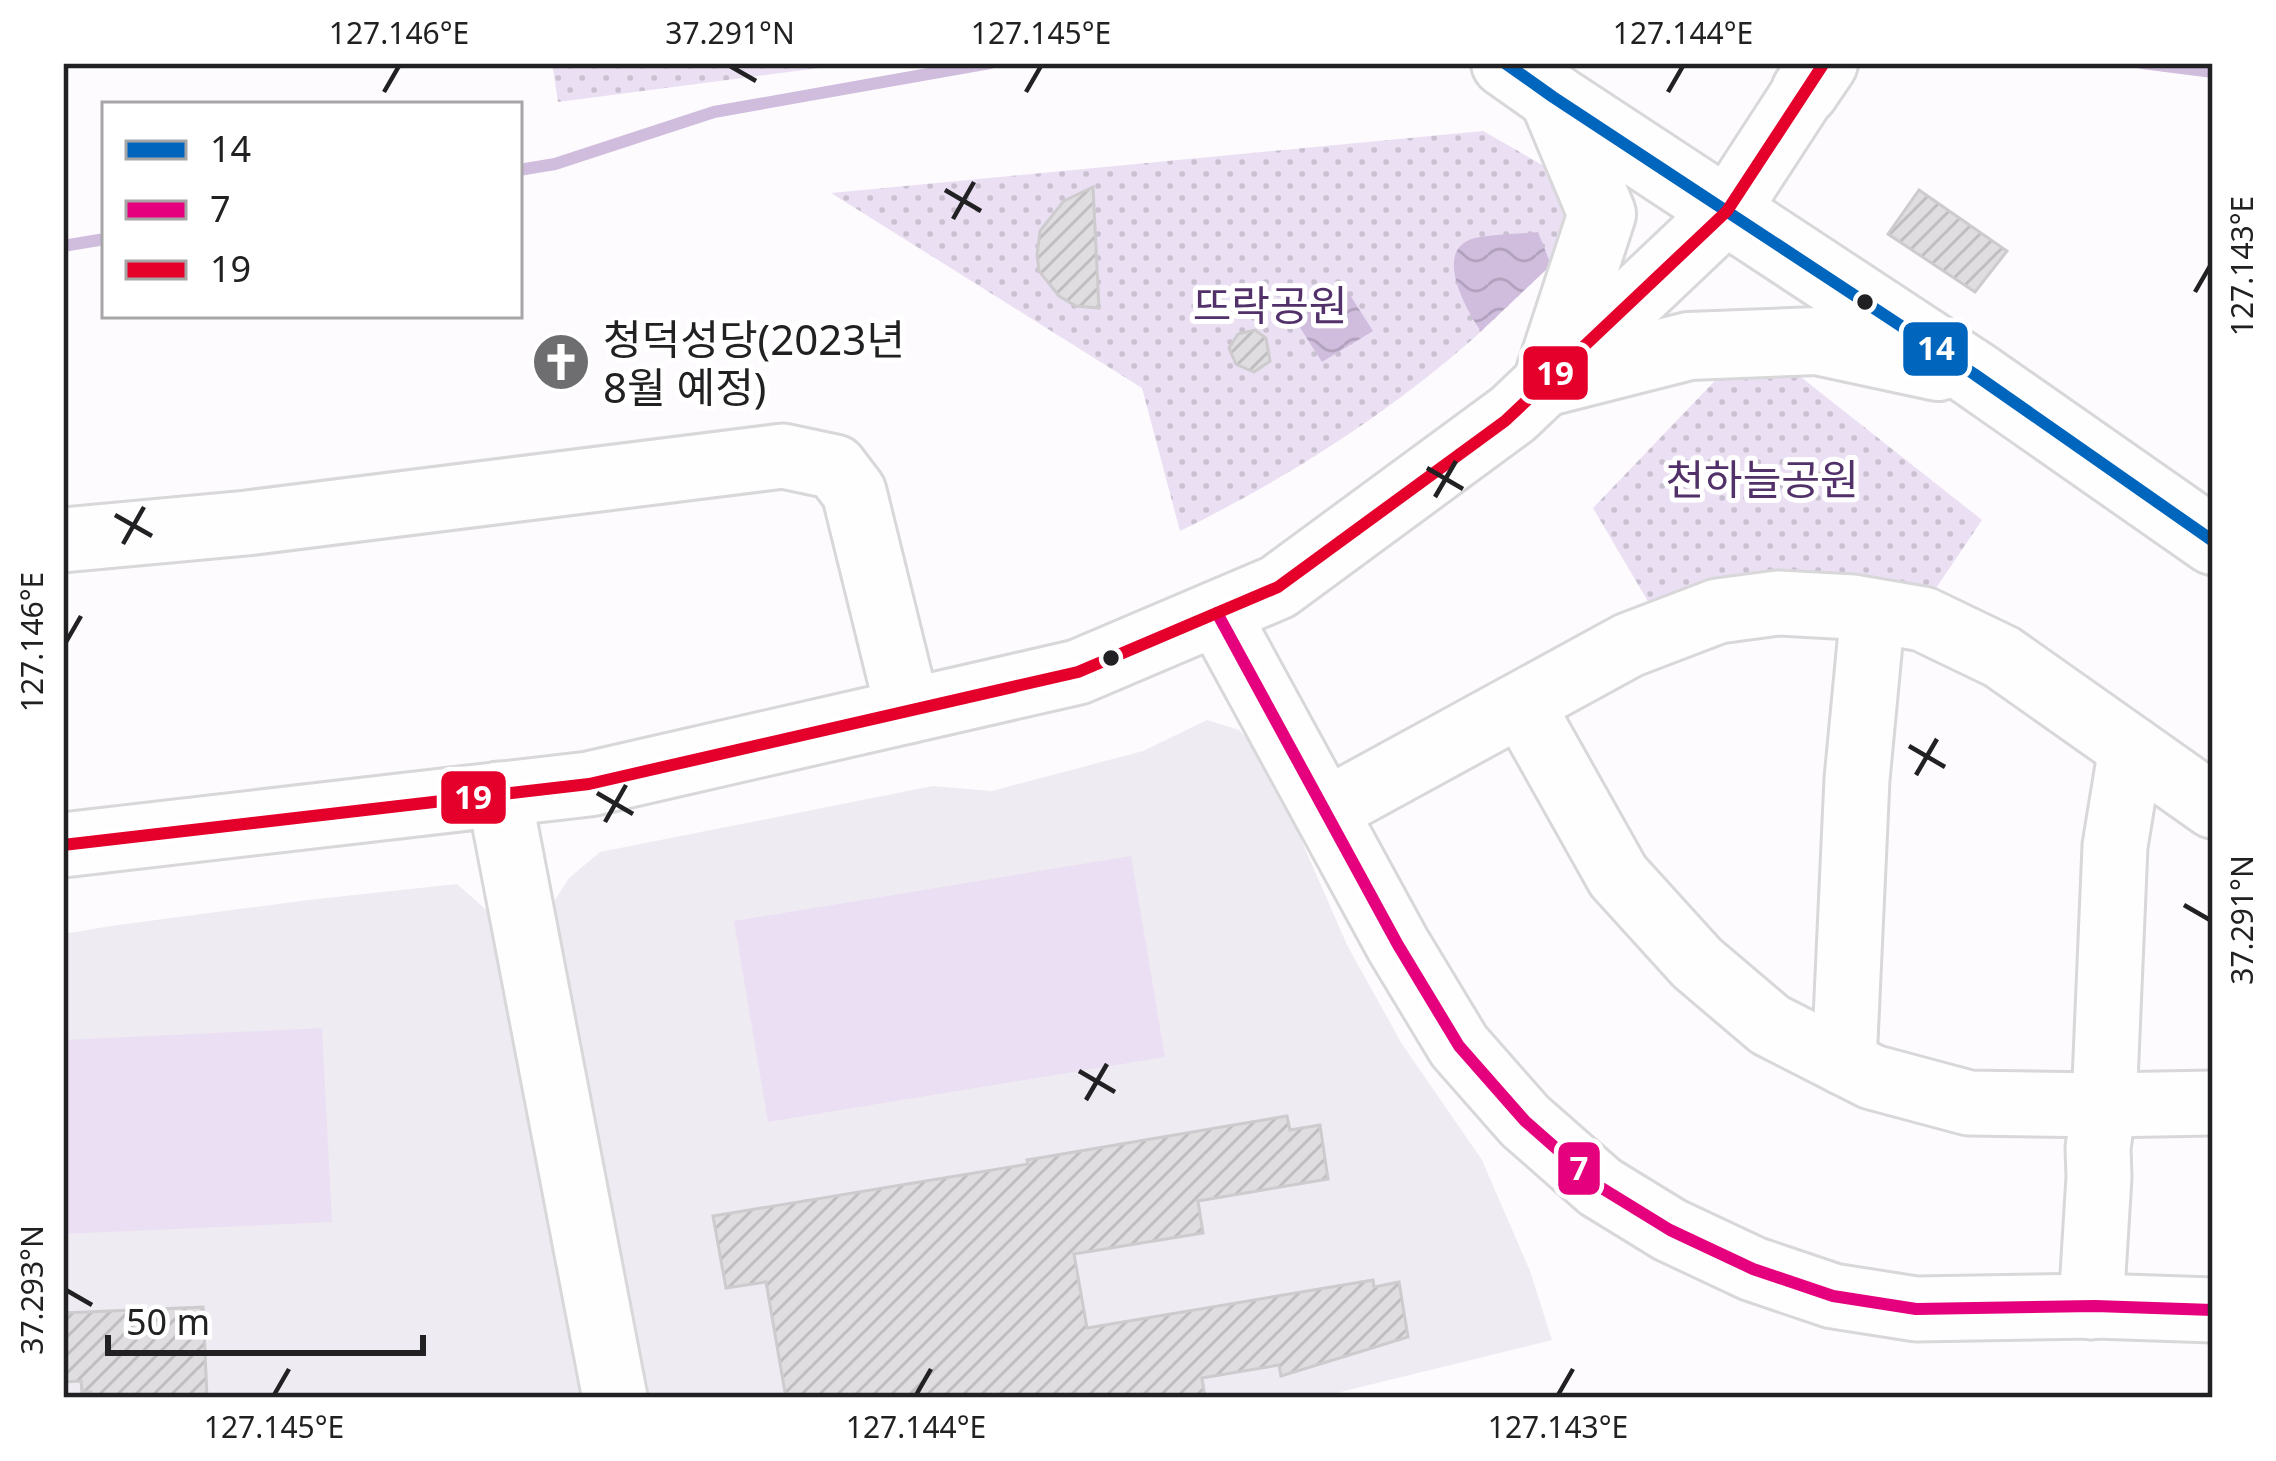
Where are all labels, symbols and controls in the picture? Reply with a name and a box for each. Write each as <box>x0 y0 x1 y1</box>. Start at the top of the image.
text: 127.146°E <box>329 12 469 53</box>
text: 37.291°N <box>665 12 795 53</box>
text: 127.145°E <box>971 12 1111 53</box>
text: 127.144°E <box>1613 12 1753 53</box>
legend <box>102 102 522 318</box>
text: 14 <box>210 124 251 173</box>
text: 7 <box>210 184 231 233</box>
text: 127.143°E <box>2221 196 2262 336</box>
text: 19 <box>210 244 251 293</box>
park label: 뜨락공원 <box>1193 276 1347 333</box>
unlabelled marker <box>1854 291 1876 313</box>
place label: 청덕성당(2023년 8월 예정) <box>603 310 905 415</box>
line badge: 14 <box>1901 320 1970 378</box>
text: 14 <box>1917 325 1955 370</box>
church icon: 청덕성당(2023년 8월 예정) <box>530 331 592 393</box>
line badge: 19 <box>1521 344 1590 402</box>
text: 19 <box>1536 350 1574 395</box>
park label: 천하늘공원 <box>1665 450 1859 507</box>
text: 127.146°E <box>11 572 52 712</box>
unlabelled marker <box>1100 647 1122 669</box>
line badge: 19 <box>439 769 508 826</box>
text: 19 <box>454 774 492 819</box>
text: 37.291°N <box>2221 855 2262 985</box>
line badge: 7 <box>1556 1140 1602 1197</box>
text: 7 <box>1570 1145 1588 1190</box>
text: 37.293°N <box>11 1225 52 1355</box>
scale bar <box>108 1281 423 1355</box>
text: 50 m <box>126 1297 210 1346</box>
text: 127.145°E <box>204 1406 344 1447</box>
text: 127.144°E <box>846 1406 986 1447</box>
text: 127.143°E <box>1488 1406 1628 1447</box>

